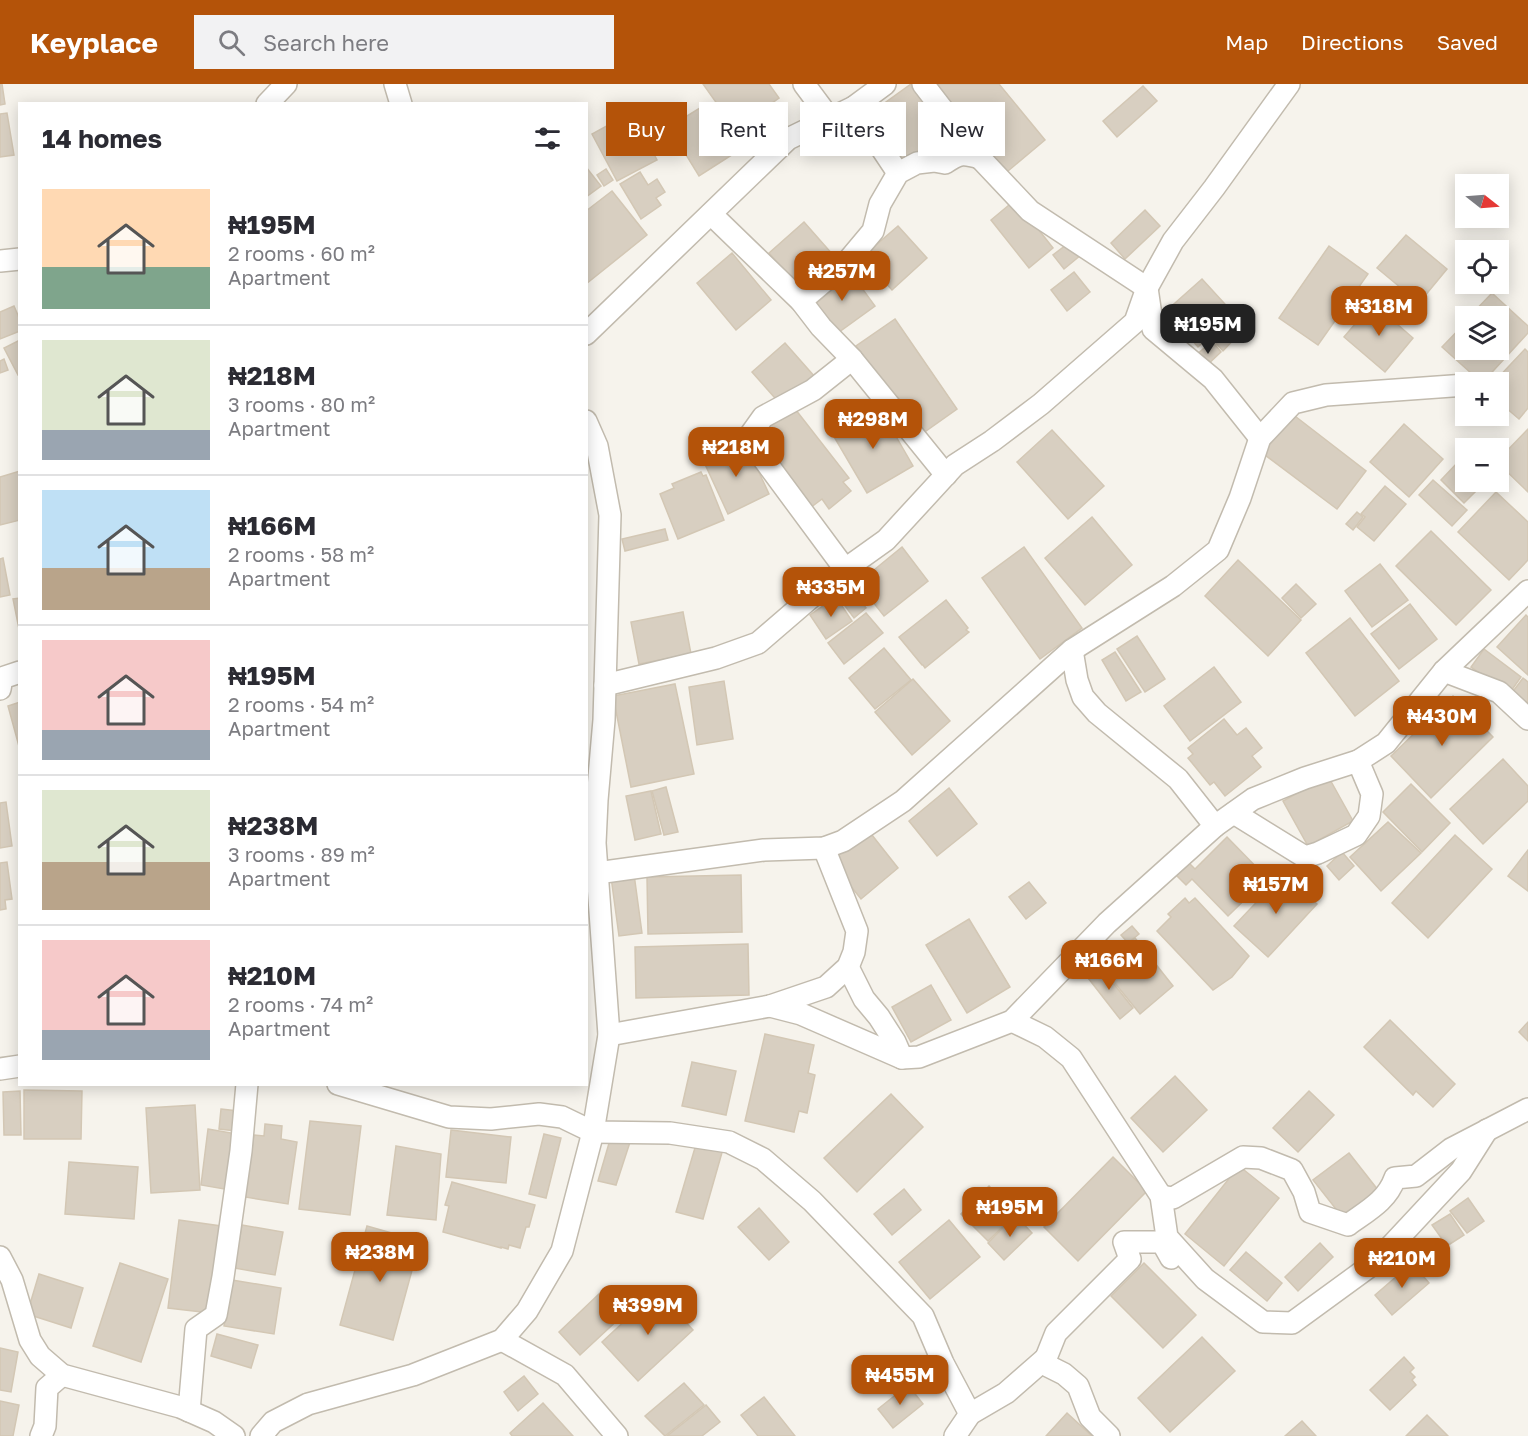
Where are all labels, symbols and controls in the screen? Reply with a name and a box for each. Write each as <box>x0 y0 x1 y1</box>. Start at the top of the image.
search box <box>194 15 614 69</box>
text: Keyplace <box>30 26 158 59</box>
icon: search <box>215 26 248 59</box>
text: Search here <box>263 29 389 56</box>
text: Map <box>1225 29 1268 55</box>
text: Directions <box>1301 29 1404 55</box>
text: Saved <box>1437 29 1498 55</box>
chip: Buy <box>606 102 687 156</box>
chip: Rent <box>699 102 788 156</box>
chip: Filters <box>800 102 906 156</box>
chip: New <box>918 102 1005 156</box>
icon: filters <box>531 122 564 155</box>
text: 14 homes <box>42 123 162 154</box>
north arrow <box>1455 174 1509 228</box>
map controls <box>1455 174 1509 492</box>
text: ₦195M <box>228 209 316 240</box>
icon: home <box>90 213 162 285</box>
button: locate <box>1455 240 1509 294</box>
text: 2 rooms · 60 m² <box>228 241 375 265</box>
pin: ₦257M <box>800 251 884 302</box>
text: ₦257M <box>808 258 876 282</box>
text: Apartment <box>228 265 331 289</box>
pin: ₦318M <box>1337 286 1421 337</box>
text: ₦318M <box>1345 293 1413 317</box>
pin: ₦195M <box>1166 304 1250 355</box>
button: layers <box>1455 306 1509 360</box>
text: ₦195M <box>1174 311 1242 335</box>
text: ₦218M <box>228 360 316 391</box>
icon: home <box>90 364 162 436</box>
button: + <box>1455 372 1509 426</box>
text: 3 rooms · 80 m² <box>228 392 375 416</box>
pin: ₦298M <box>831 399 915 450</box>
text: ₦298M <box>838 406 908 430</box>
text: Apartment <box>228 416 331 440</box>
pin: ₦218M <box>694 427 778 478</box>
text: ₦218M <box>702 434 770 458</box>
button: − <box>1455 438 1509 492</box>
text: ₦166M <box>228 510 316 541</box>
icon: home <box>90 514 162 586</box>
text: 2 rooms · 58 m² <box>228 542 374 566</box>
text: Apartment <box>228 566 331 590</box>
pin: ₦335M <box>789 567 873 618</box>
text: ₦335M <box>797 574 865 598</box>
text: ₦195M <box>228 660 316 691</box>
icon: home <box>90 664 162 736</box>
text: 2 rooms · 54 m² <box>228 692 374 716</box>
pin: ₦430M <box>1400 696 1484 747</box>
text: ₦430M <box>1407 703 1477 727</box>
text: Apartment <box>228 716 331 740</box>
text: ₦238M <box>228 810 318 841</box>
icon: home <box>90 814 162 886</box>
text: 3 rooms · 89 m² <box>228 842 375 866</box>
pin: ₦157M <box>1234 864 1318 915</box>
text: Apartment <box>228 866 331 890</box>
text: ₦157M <box>1243 871 1309 895</box>
pin: ₦166M <box>1067 940 1151 991</box>
text: ₦166M <box>1075 947 1143 971</box>
text: ₦210M <box>228 960 316 991</box>
icon: home <box>90 964 162 1036</box>
text: 2 rooms · 74 m² <box>228 992 373 1016</box>
text: Apartment <box>228 1016 331 1040</box>
pin: ₦195M <box>968 1187 1052 1238</box>
text: ₦195M <box>976 1194 1044 1218</box>
pin: ₦238M <box>338 1232 422 1283</box>
pin: ₦210M <box>1360 1238 1444 1289</box>
text: ₦238M <box>345 1239 415 1263</box>
text: ₦210M <box>1368 1245 1436 1269</box>
pin: ₦399M <box>606 1285 690 1336</box>
text: ₦399M <box>613 1292 683 1316</box>
pin: ₦455M <box>858 1355 942 1406</box>
text: ₦455M <box>865 1362 935 1386</box>

